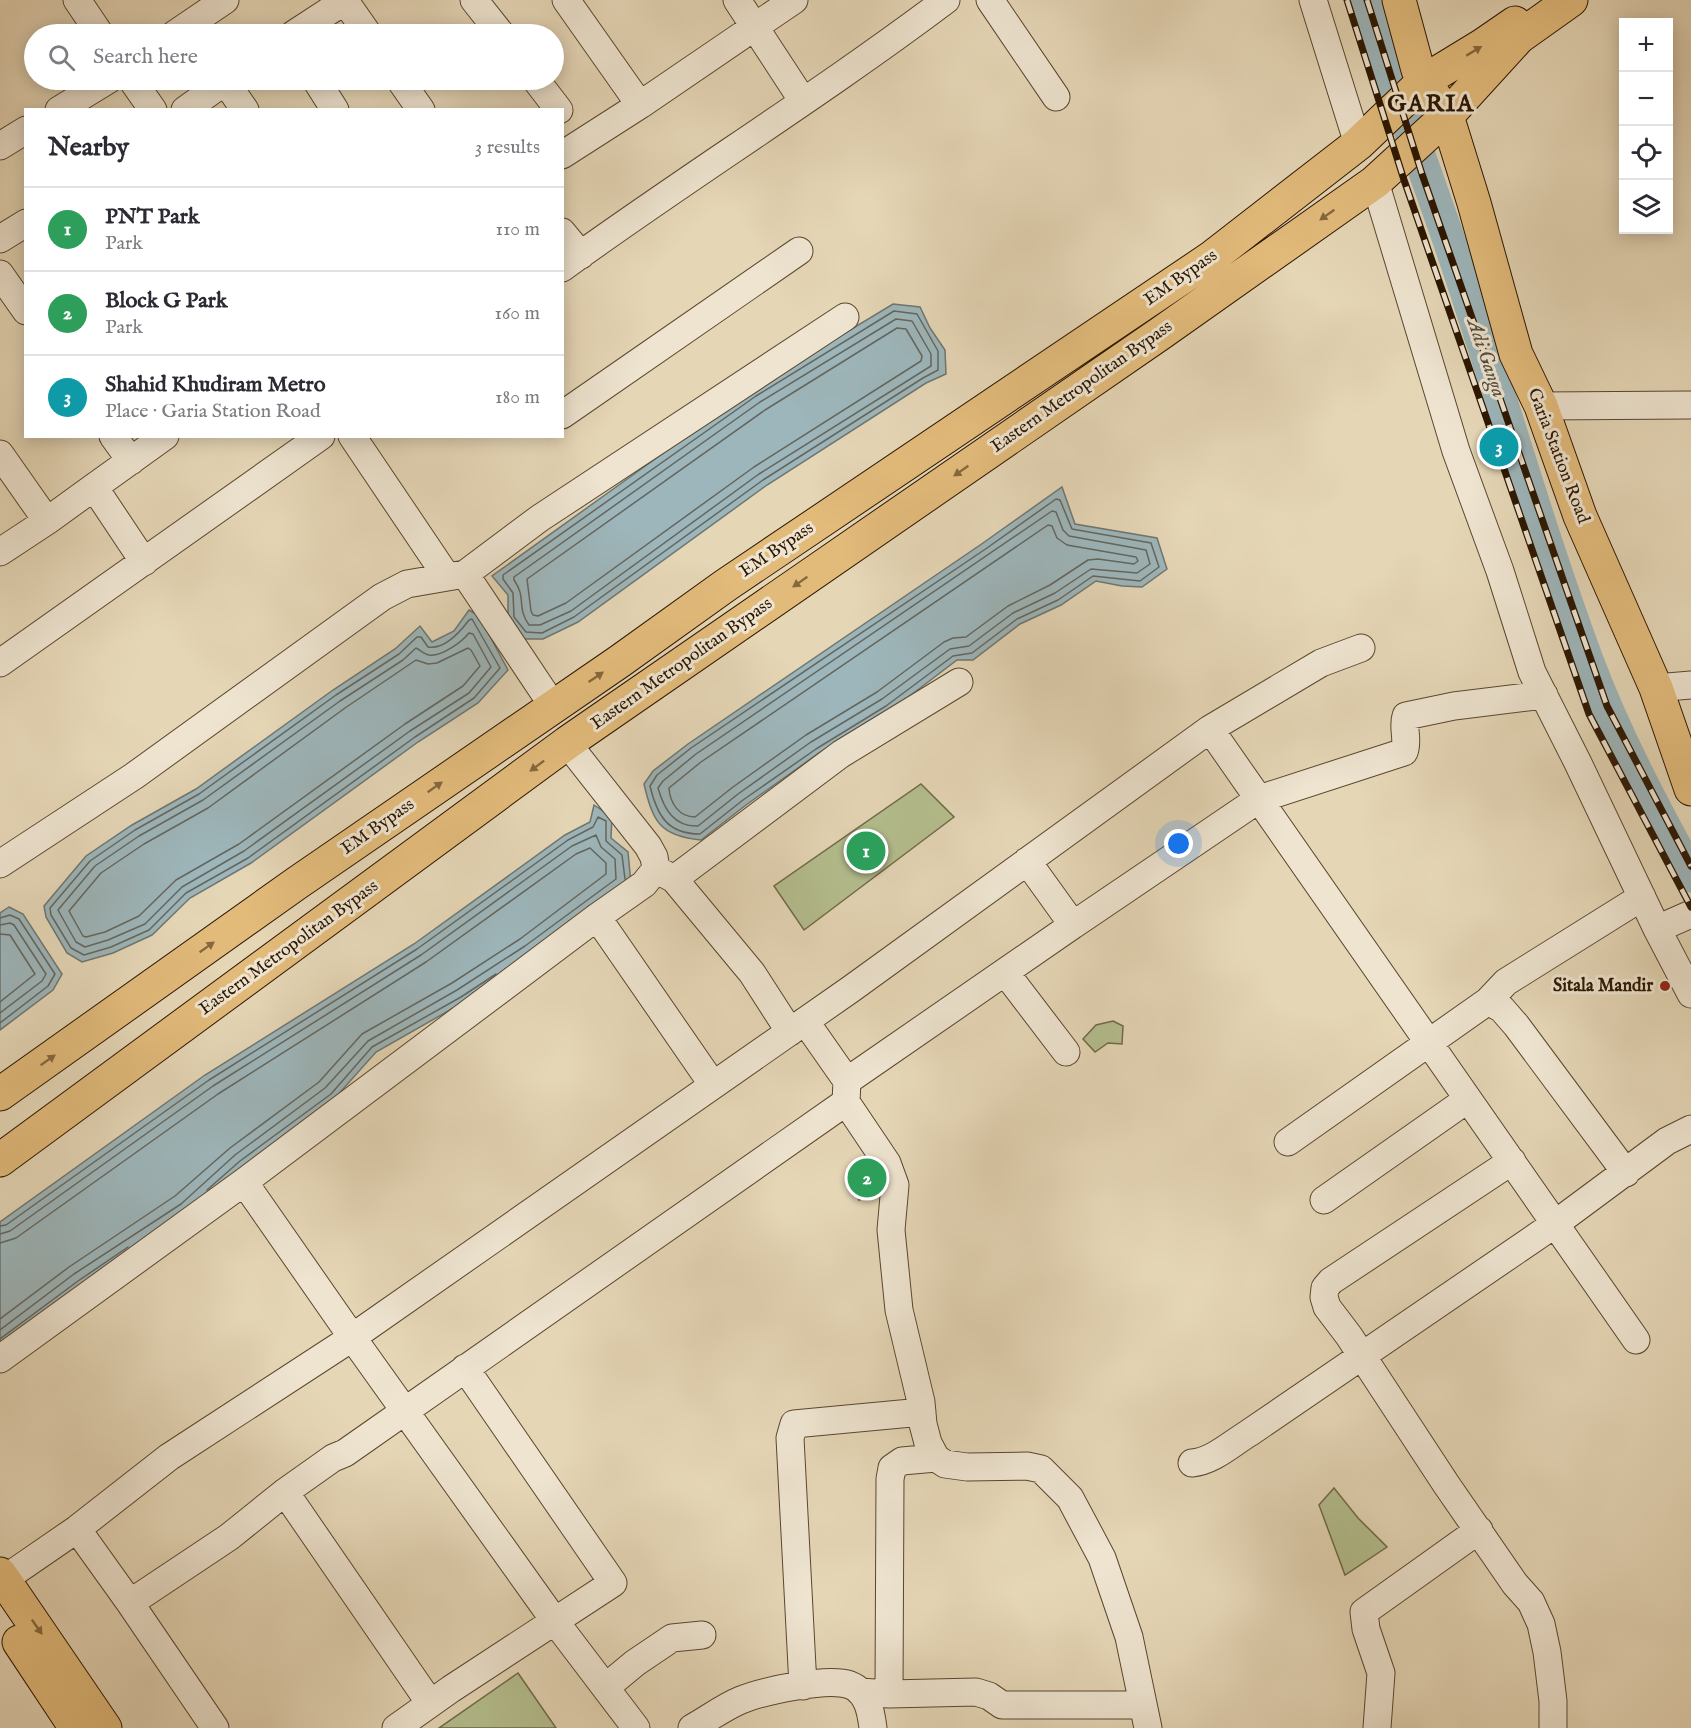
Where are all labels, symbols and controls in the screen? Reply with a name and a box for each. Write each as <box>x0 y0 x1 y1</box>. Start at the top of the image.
map controls <box>1619 18 1673 234</box>
button: + <box>1619 18 1673 72</box>
search box <box>24 24 564 90</box>
icon: search <box>45 41 78 74</box>
text: Search here <box>93 43 198 71</box>
one-way arrow <box>1466 45 1482 56</box>
button: − <box>1619 72 1673 126</box>
district label: GARIA <box>1387 89 1475 120</box>
button: locate <box>1619 126 1673 180</box>
text: Nearby <box>48 131 129 164</box>
text: 3 results <box>475 135 540 160</box>
button: layers <box>1619 180 1673 234</box>
text: PNT Park <box>105 203 199 231</box>
one-way arrow <box>1320 209 1335 221</box>
text: 1 <box>64 217 71 242</box>
text: 110 m <box>496 217 540 242</box>
text: Park <box>105 231 143 256</box>
street label: EM Bypass <box>1140 244 1222 312</box>
text: Block G Park <box>105 287 227 315</box>
text: 2 <box>63 301 72 326</box>
text: 160 m <box>494 301 540 326</box>
water label: Adi Ganga <box>1459 313 1511 401</box>
text: Park <box>105 315 143 340</box>
street label: Eastern Metropolitan Bypass <box>987 316 1177 458</box>
text: Shahid Khudiram Metro <box>105 371 326 399</box>
text: 3 <box>64 385 71 410</box>
text: 180 m <box>495 385 540 410</box>
street label: Garia Station Road <box>1522 385 1595 527</box>
text: Place · Garia Station Road <box>105 399 321 424</box>
pin: 3 <box>1480 424 1518 470</box>
one-way arrow <box>953 465 969 477</box>
street label: EM Bypass <box>736 517 818 583</box>
one-way arrow <box>793 576 809 588</box>
street label: Eastern Metropolitan Bypass <box>587 593 777 735</box>
one-way arrow <box>588 672 604 683</box>
one-way arrow <box>530 760 546 772</box>
one-way arrow <box>427 781 443 793</box>
street label: EM Bypass <box>337 793 419 861</box>
pin: 1 <box>846 828 886 874</box>
your location <box>1164 829 1193 858</box>
street label: Eastern Metropolitan Bypass <box>195 875 383 1021</box>
one-way arrow <box>198 941 214 953</box>
place label: Sitala Mandir <box>1553 975 1653 998</box>
marker: Sitala Mandir <box>1658 979 1672 993</box>
one-way arrow <box>39 1054 55 1066</box>
pin: 2 <box>848 1156 886 1200</box>
one-way arrow <box>31 1619 43 1635</box>

